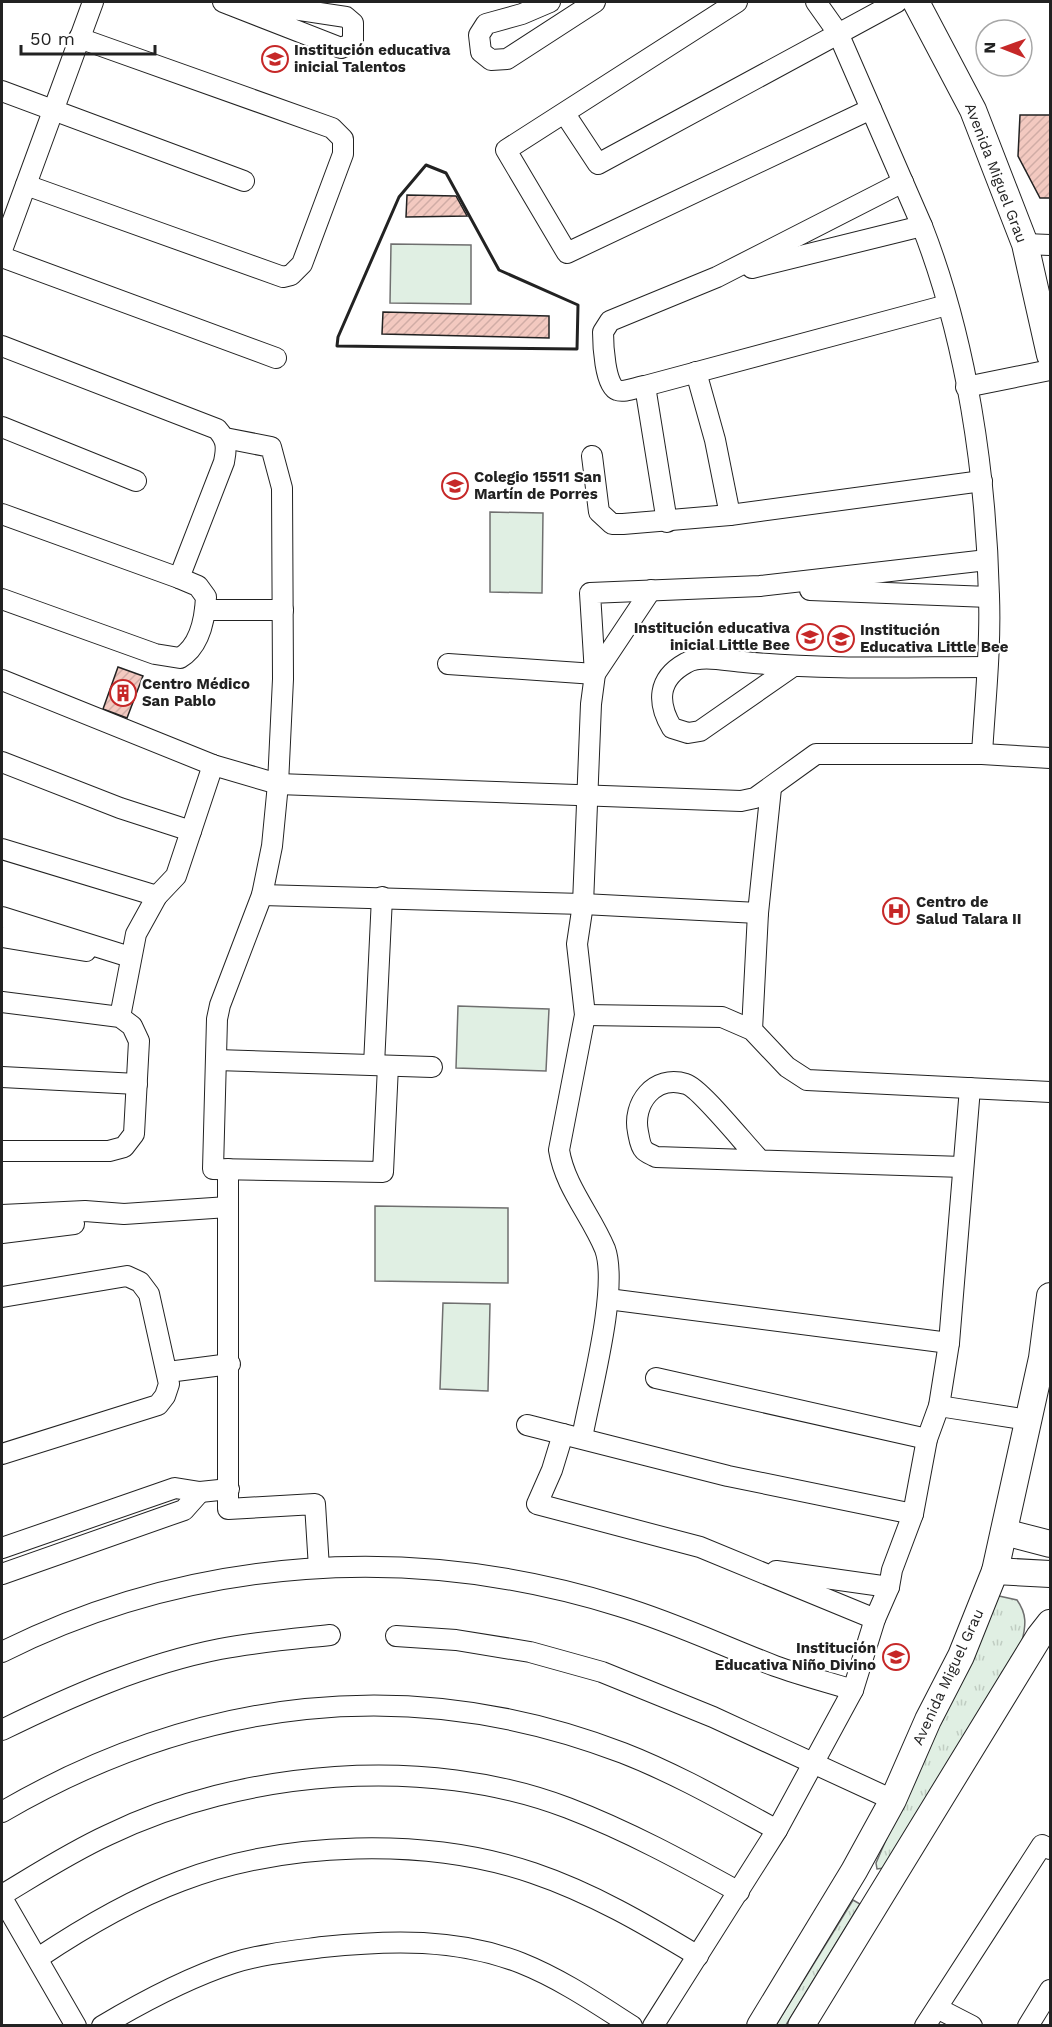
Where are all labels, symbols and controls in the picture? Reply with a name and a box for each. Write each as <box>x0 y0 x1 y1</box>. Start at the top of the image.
scale bar <box>21 18 154 56</box>
north arrow <box>974 18 1034 78</box>
text: 50 m <box>30 28 75 49</box>
place label: Institución educativa inicial Talentos <box>294 41 451 76</box>
text: N <box>980 42 999 54</box>
school or university icon: Institución educativa inicial Talentos <box>260 44 290 74</box>
street label: Avenida Miguel Grau <box>961 101 1031 245</box>
place label: Colegio 15511 San Martín de Porres <box>474 468 602 503</box>
school or university icon: Colegio 15511 San Martín de Porres <box>440 471 470 501</box>
place label: Institución educativa inicial Little Bee <box>634 619 790 654</box>
place label: Institución Educativa Little Bee <box>860 621 1009 656</box>
school or university icon: Institución educativa inicial Little Bee <box>795 622 825 652</box>
school or university icon: Institución Educativa Little Bee <box>826 624 856 654</box>
place label: Centro Médico San Pablo <box>142 675 250 710</box>
building icon: Centro Médico San Pablo <box>108 678 138 708</box>
place label: Centro de Salud Talara II <box>916 893 1022 928</box>
hospital icon: Centro de Salud Talara II <box>881 896 911 926</box>
street label: Avenida Miguel Grau <box>909 1606 987 1748</box>
place label: Institución Educativa Niño Divino <box>715 1639 876 1674</box>
school or university icon: Institución Educativa Niño Divino <box>881 1642 911 1672</box>

